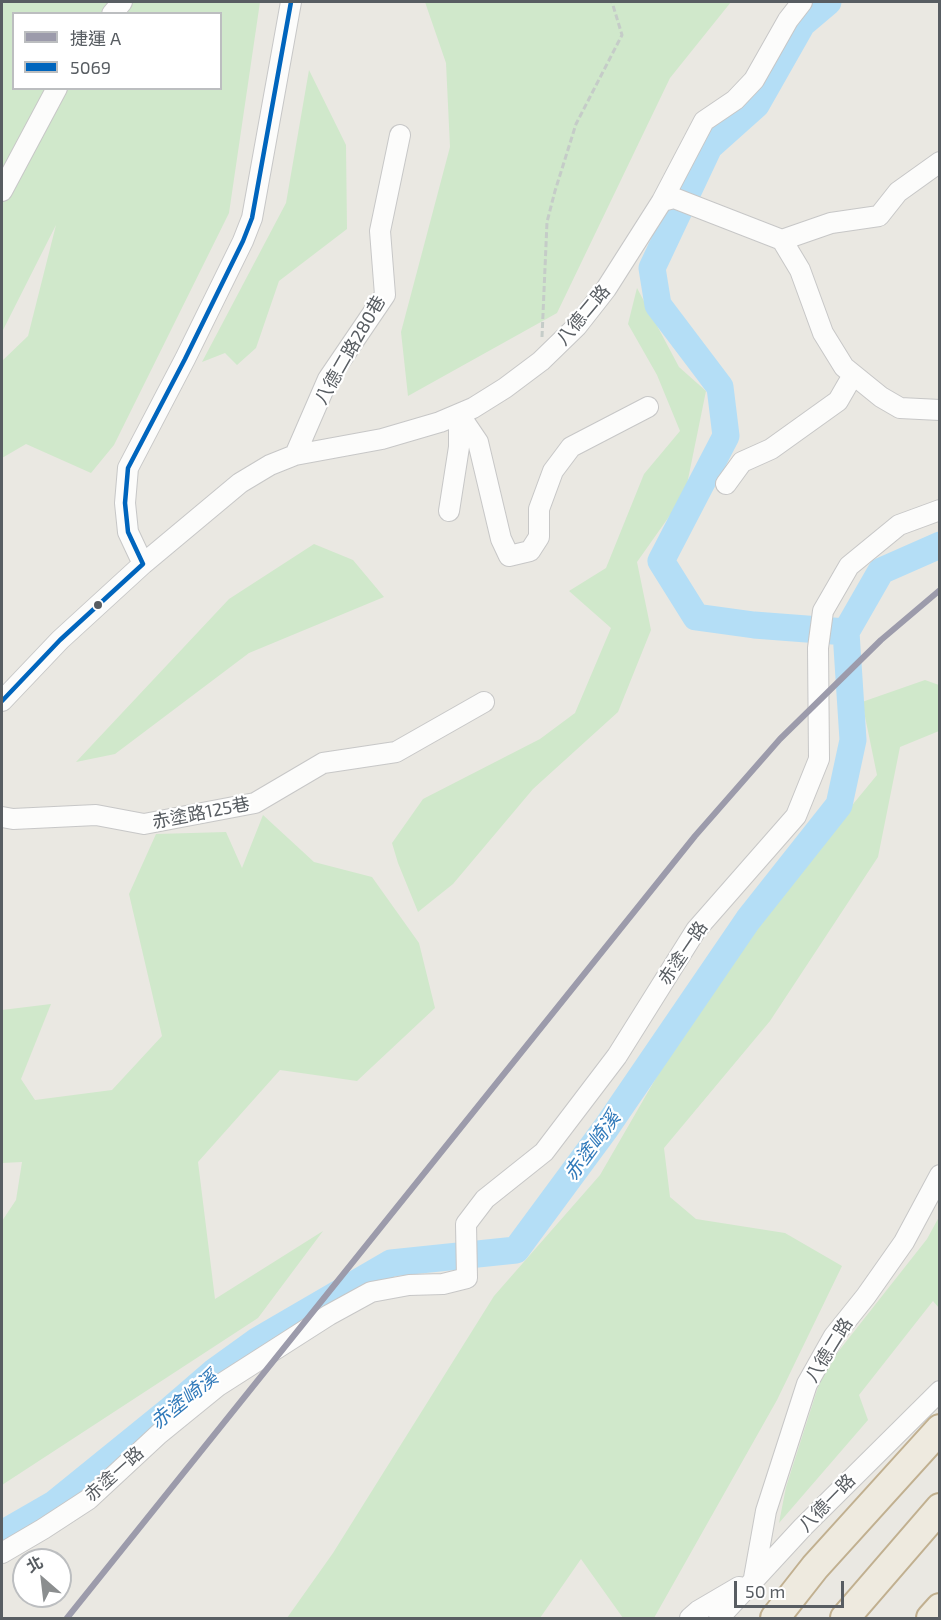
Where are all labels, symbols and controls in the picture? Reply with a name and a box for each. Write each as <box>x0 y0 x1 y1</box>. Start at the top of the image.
legend <box>12 12 222 90</box>
text: 捷運 A <box>70 27 121 49</box>
text: 5069 <box>70 56 111 78</box>
street label: 八德二路 <box>552 280 614 350</box>
street label: 八德二路280巷 <box>310 292 390 408</box>
unlabelled marker <box>92 599 104 611</box>
street label: 赤塗路125巷 <box>150 793 252 833</box>
street label: 赤塗一路 <box>654 917 712 989</box>
water label: 赤塗崎溪 <box>559 1107 625 1185</box>
street label: 八德二路 <box>801 1314 857 1386</box>
water label: 赤塗崎溪 <box>145 1366 223 1434</box>
street label: 赤塗一路 <box>80 1442 148 1506</box>
street label: 八德一路 <box>794 1470 860 1536</box>
north arrow <box>12 1548 72 1608</box>
text: 北 <box>23 1551 46 1576</box>
scale bar <box>737 1569 846 1607</box>
text: 50 m <box>745 1580 785 1602</box>

